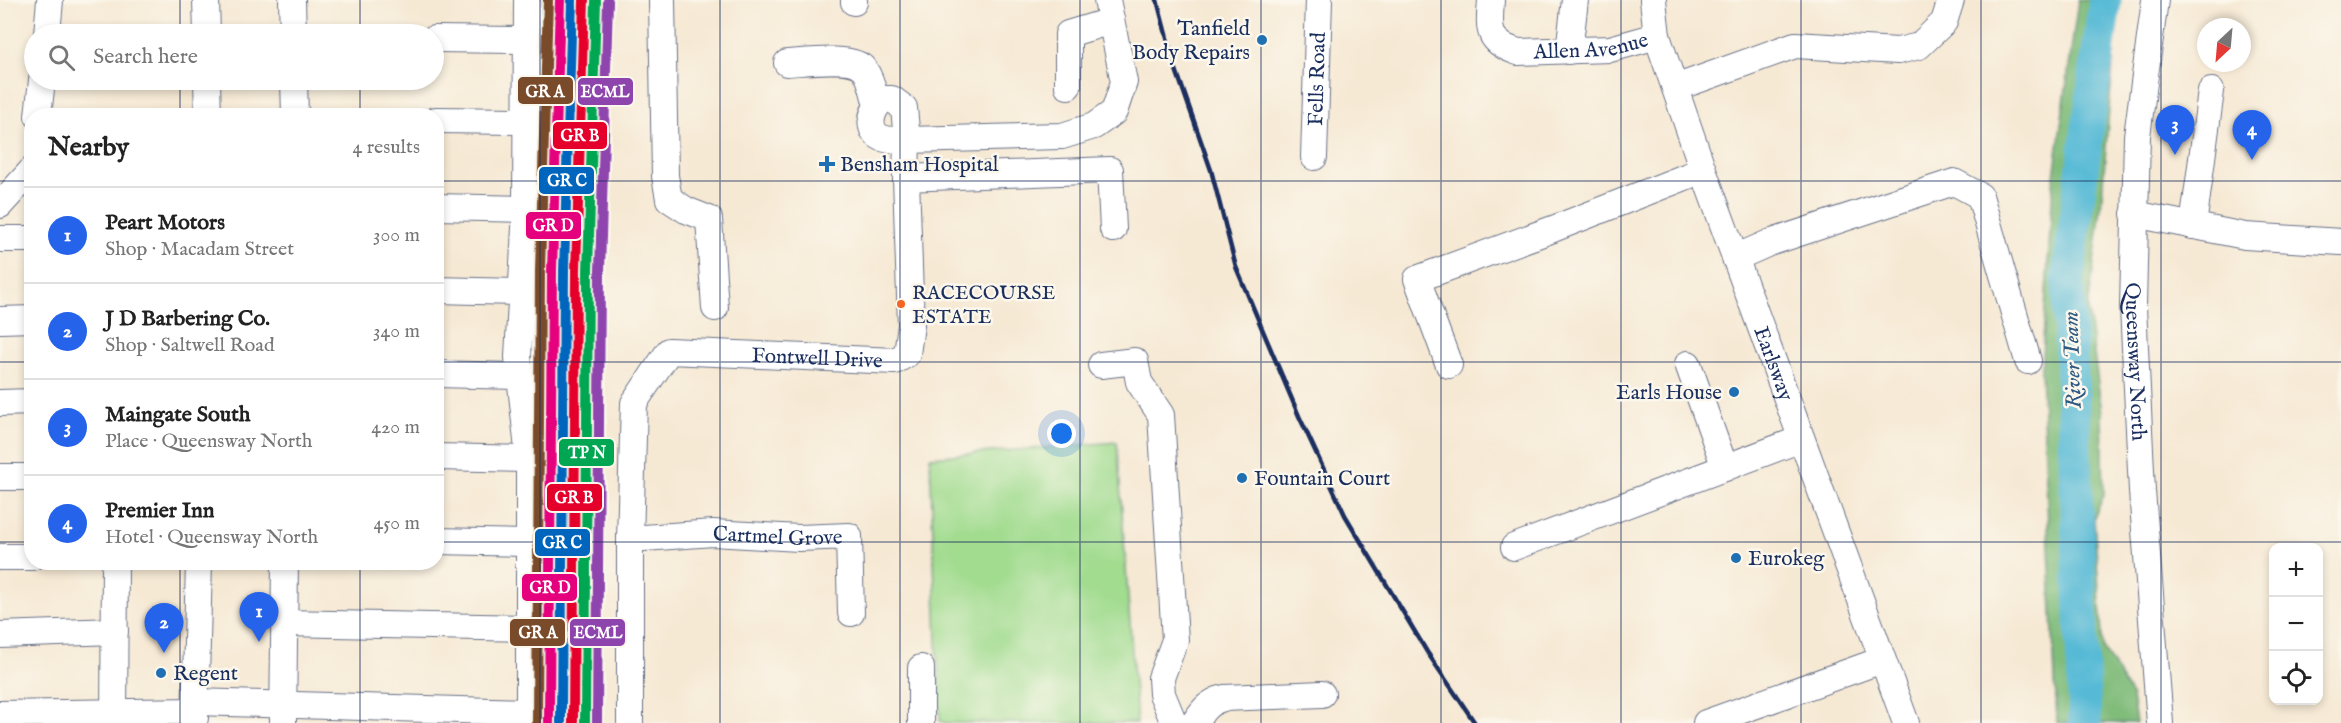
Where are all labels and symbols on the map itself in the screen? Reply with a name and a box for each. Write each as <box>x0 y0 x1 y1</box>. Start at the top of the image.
place label: Tanfield Body Repairs <box>1132 16 1251 67</box>
north arrow <box>2197 18 2251 72</box>
street label: Allen Avenue <box>1532 27 1652 67</box>
street label: Fells Road <box>1303 31 1333 126</box>
marker: Tanfield Body Repairs <box>1255 33 1269 47</box>
line badge: GR A <box>517 76 574 105</box>
line badge: ECML <box>577 77 634 106</box>
text: GR A <box>525 83 566 103</box>
text: ECML <box>581 83 630 103</box>
pin: 3 <box>2156 106 2194 155</box>
pin: 4 <box>2232 110 2272 160</box>
line badge: GR B <box>552 121 608 150</box>
text: GR B <box>561 127 600 147</box>
place label: Bensham Hospital <box>840 152 999 179</box>
marker: Bensham Hospital <box>818 155 836 173</box>
line badge: GR C <box>538 166 595 195</box>
text: GR C <box>547 172 587 192</box>
line badge: GR D <box>525 211 582 240</box>
text: GR D <box>532 217 574 237</box>
place label: RACECOURSE ESTATE <box>912 281 1055 330</box>
street label: Queensway North <box>2118 282 2152 442</box>
marker: RACECOURSE ESTATE <box>895 298 907 310</box>
water label: River Team <box>2057 311 2089 409</box>
street label: Earlsway <box>1747 323 1799 406</box>
street label: Fontwell Drive <box>751 343 884 375</box>
place label: Earls House <box>1616 380 1722 407</box>
marker: Earls House <box>1727 385 1741 399</box>
your location <box>1047 419 1076 448</box>
line badge: TP N <box>558 438 615 467</box>
text: TP N <box>567 444 606 464</box>
place label: Fountain Court <box>1254 466 1390 493</box>
marker: Fountain Court <box>1235 471 1249 485</box>
line badge: GR B <box>546 483 603 512</box>
text: GR B <box>555 489 594 509</box>
street label: Cartmel Grove <box>712 521 843 553</box>
line badge: GR C <box>534 528 591 557</box>
text: GR C <box>542 534 582 554</box>
place label: Eurokeg <box>1748 546 1825 573</box>
marker: Eurokeg <box>1729 551 1743 565</box>
line badge: GR D <box>521 573 578 602</box>
text: GR D <box>529 579 571 599</box>
pin: 1 <box>240 592 278 642</box>
pin: 2 <box>144 604 184 653</box>
line badge: GR A <box>509 618 566 647</box>
line badge: ECML <box>569 618 626 647</box>
text: GR A <box>518 624 559 644</box>
text: ECML <box>574 624 623 644</box>
place label: Regent <box>173 661 238 688</box>
marker: Regent <box>154 666 168 680</box>

